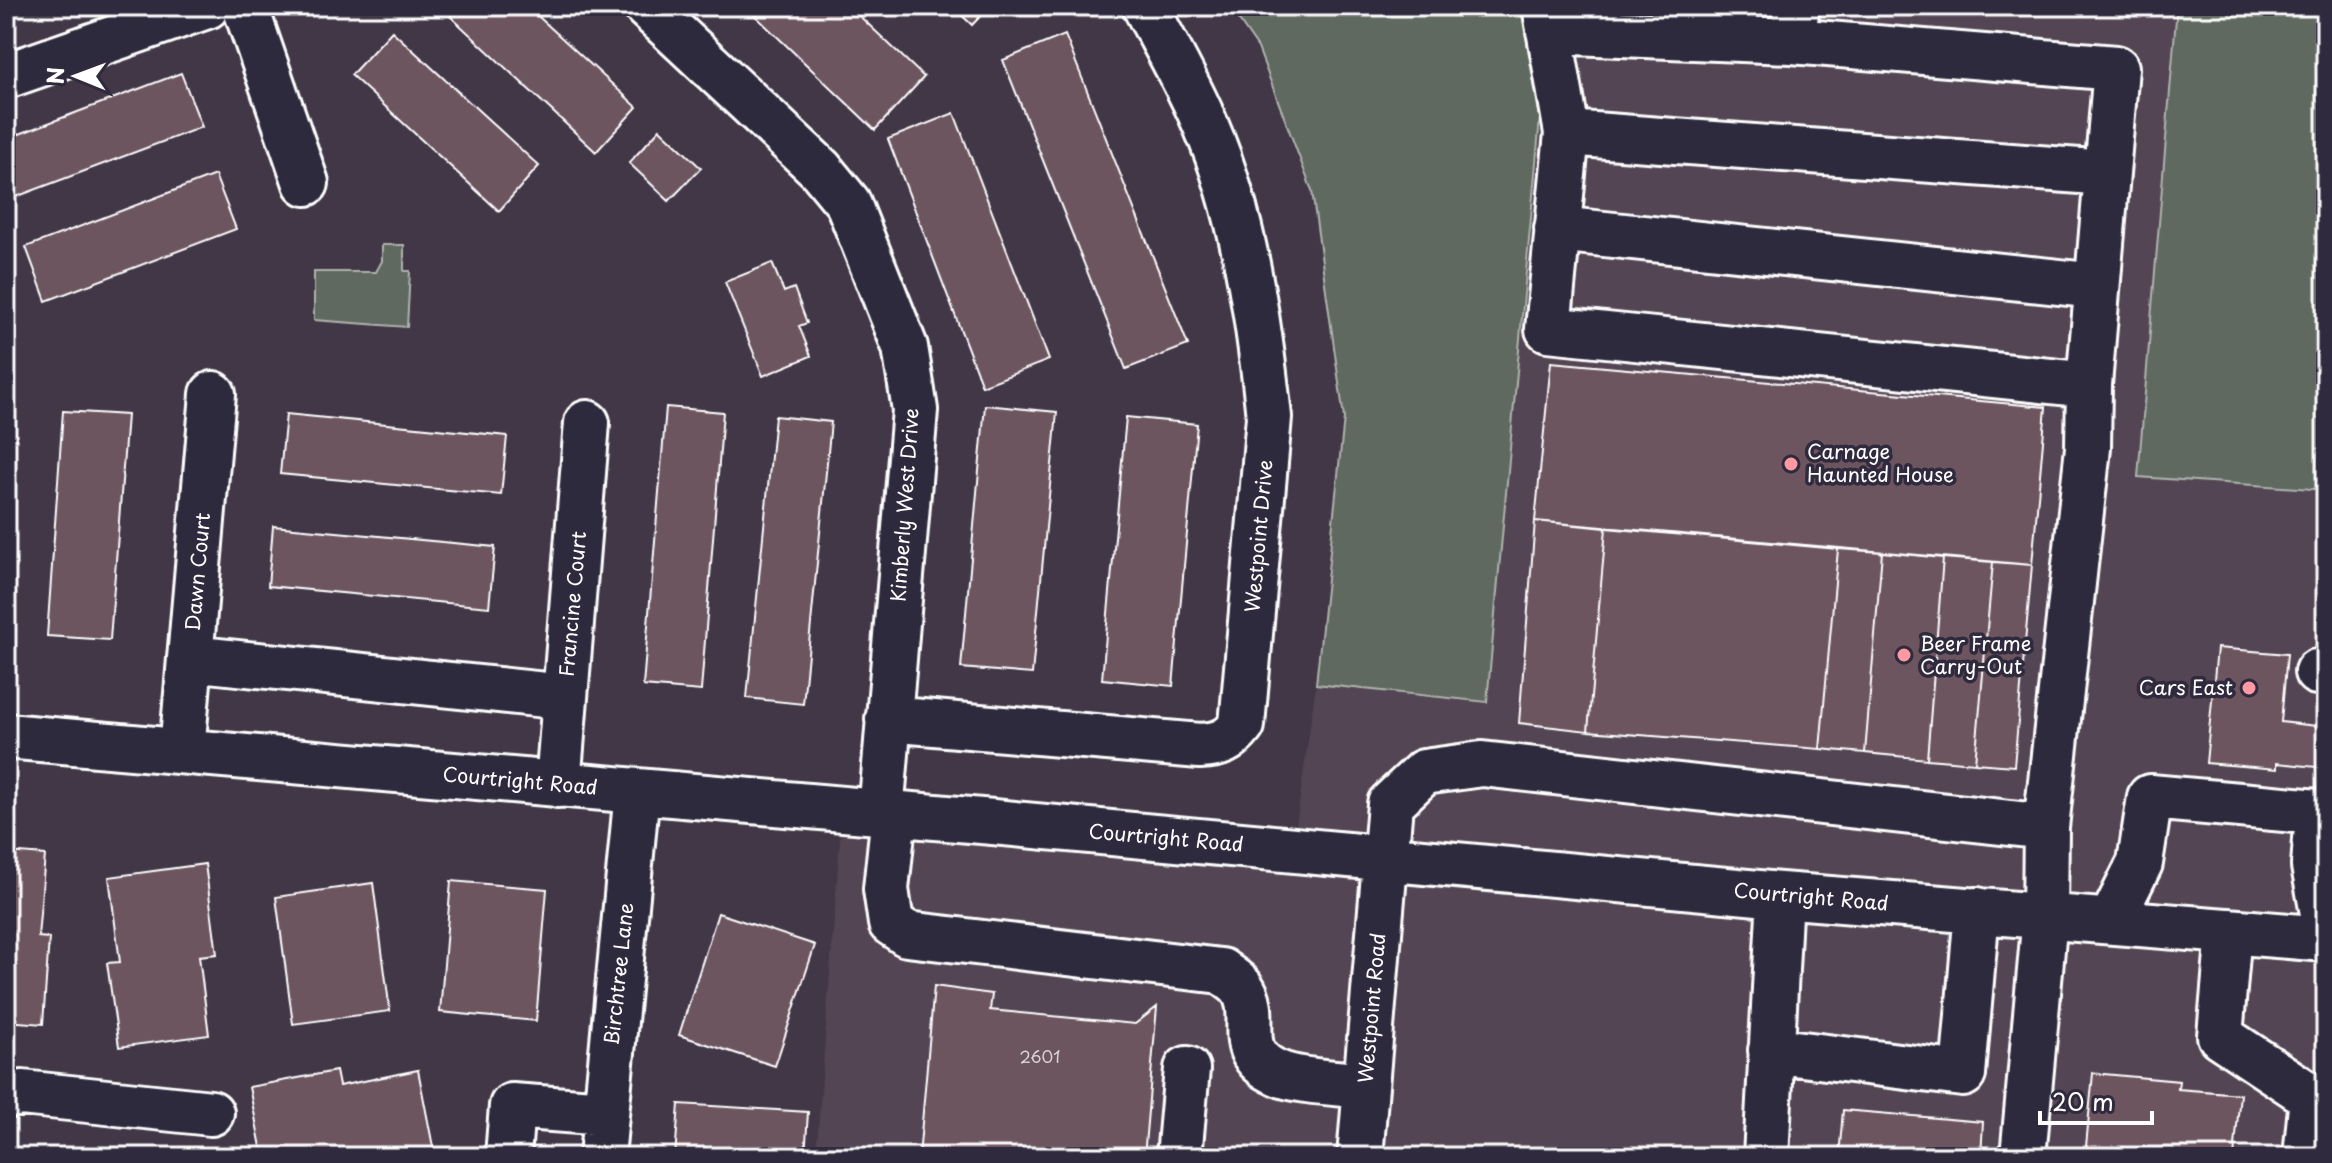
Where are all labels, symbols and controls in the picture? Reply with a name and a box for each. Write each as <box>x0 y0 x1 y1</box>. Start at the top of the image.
north arrow <box>36 36 116 116</box>
text: N <box>38 67 71 85</box>
street label: Kimberly West Drive <box>882 407 926 603</box>
place label: Carnage Haunted House <box>1807 436 1954 489</box>
marker: Carnage Haunted House <box>1782 455 1800 473</box>
street label: Westpoint Drive <box>1236 458 1280 614</box>
street label: Dawn Court <box>177 511 217 632</box>
street label: Francine Court <box>551 530 593 678</box>
place label: Beer Frame Carry-Out <box>1920 628 2031 681</box>
marker: Beer Frame Carry-Out <box>1895 646 1913 664</box>
place label: Cars East <box>2139 672 2233 702</box>
marker: Cars East <box>2240 679 2258 697</box>
street label: Courtright Road <box>441 758 599 802</box>
street label: Courtright Road <box>1087 815 1245 859</box>
street label: Courtright Road <box>1732 874 1890 918</box>
street label: Birchtree Lane <box>596 901 640 1047</box>
street label: Westpoint Road <box>1349 932 1393 1084</box>
house number: 2601 <box>1020 1044 1060 1068</box>
scale bar <box>2040 1075 2152 1125</box>
text: 20 m <box>2052 1083 2114 1119</box>

